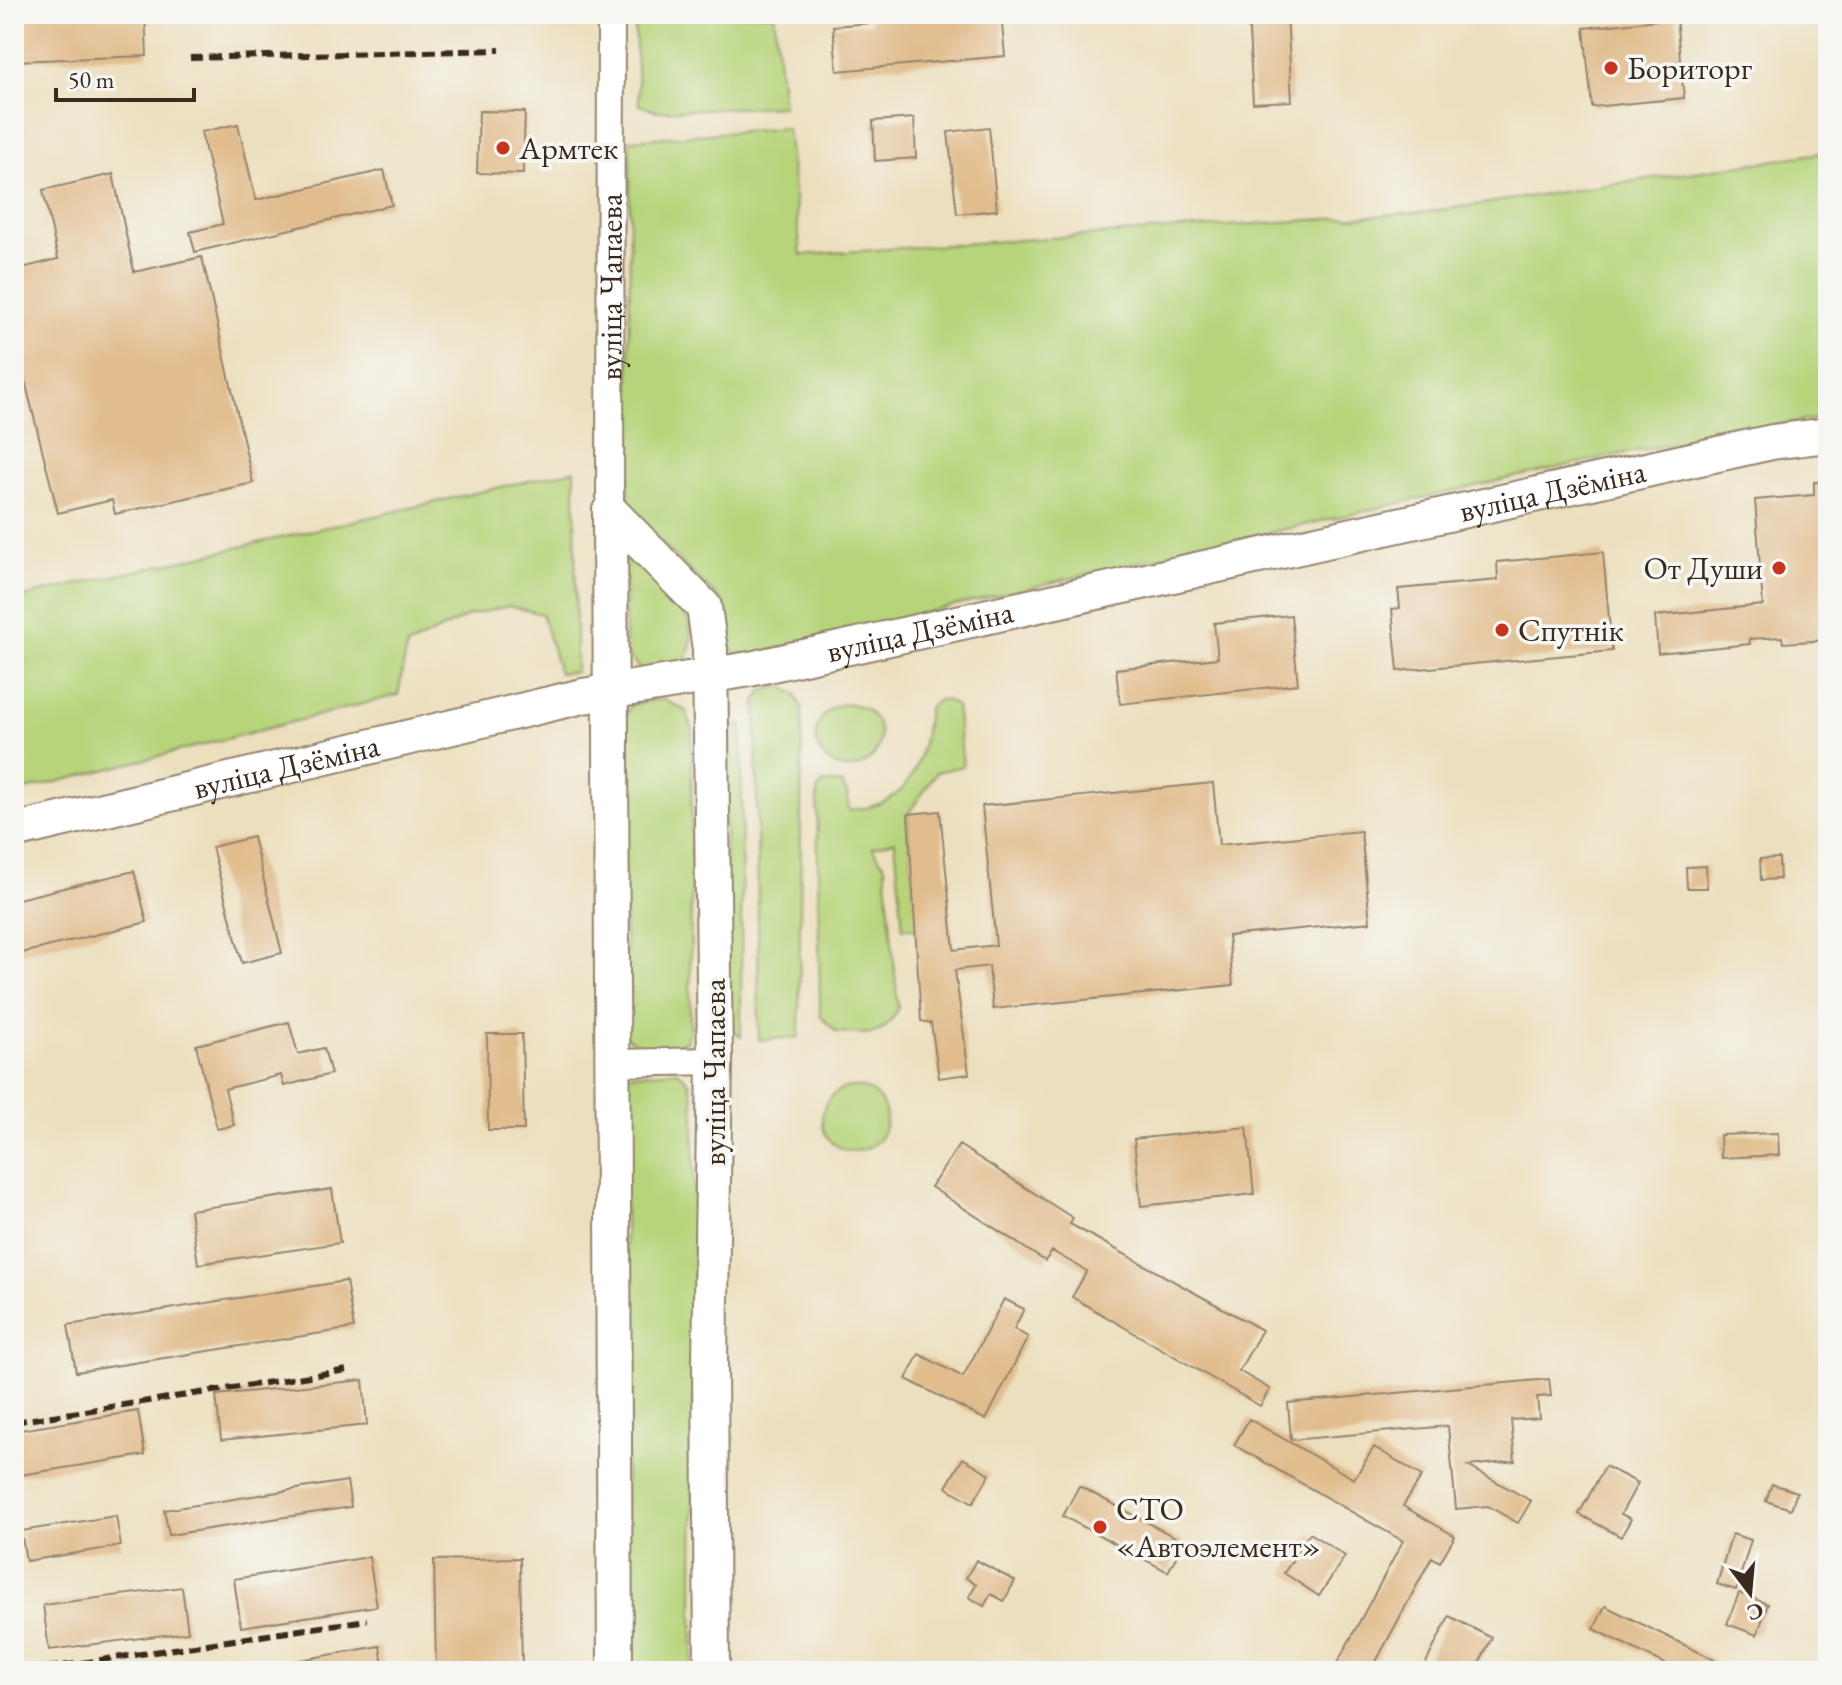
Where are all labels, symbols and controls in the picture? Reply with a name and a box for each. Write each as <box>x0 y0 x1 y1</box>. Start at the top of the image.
place label: Бориторг <box>1627 47 1753 89</box>
scale bar <box>56 52 194 102</box>
marker: Бориторг <box>1602 59 1620 77</box>
text: 50 m <box>68 64 115 95</box>
place label: Армтек <box>518 127 618 169</box>
marker: Армтек <box>494 139 512 157</box>
street label: вуліца Чапаева <box>589 193 632 381</box>
street label: вуліца Дзёміна <box>1455 450 1650 532</box>
place label: От Души <box>1643 547 1763 589</box>
marker: От Души <box>1770 559 1788 577</box>
street label: вуліца Дзёміна <box>823 590 1017 672</box>
place label: Спутнік <box>1518 609 1624 651</box>
marker: Спутнік <box>1493 621 1511 639</box>
street label: вуліца Дзёміна <box>189 724 384 809</box>
street label: вуліца Чапаева <box>693 978 735 1166</box>
place label: СТО «Автоэлемент» <box>1116 1488 1321 1567</box>
marker: СТО «Автоэлемент» <box>1091 1518 1109 1536</box>
north arrow <box>1710 1553 1790 1633</box>
text: С <box>1744 1596 1767 1628</box>

